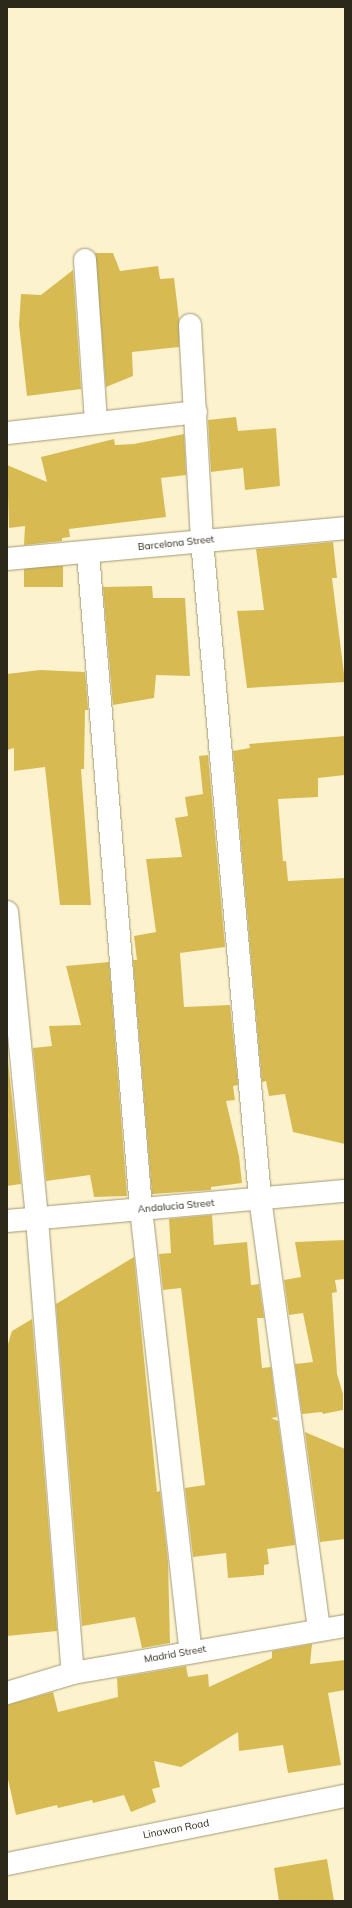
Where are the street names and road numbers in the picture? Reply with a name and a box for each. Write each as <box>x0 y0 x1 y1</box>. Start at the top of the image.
street label: Barcelona Street <box>137 533 215 553</box>
street label: Andalucia Street <box>137 1197 215 1215</box>
street label: Madrid Street <box>143 1643 207 1665</box>
street label: Linawan Road <box>142 1817 210 1841</box>

